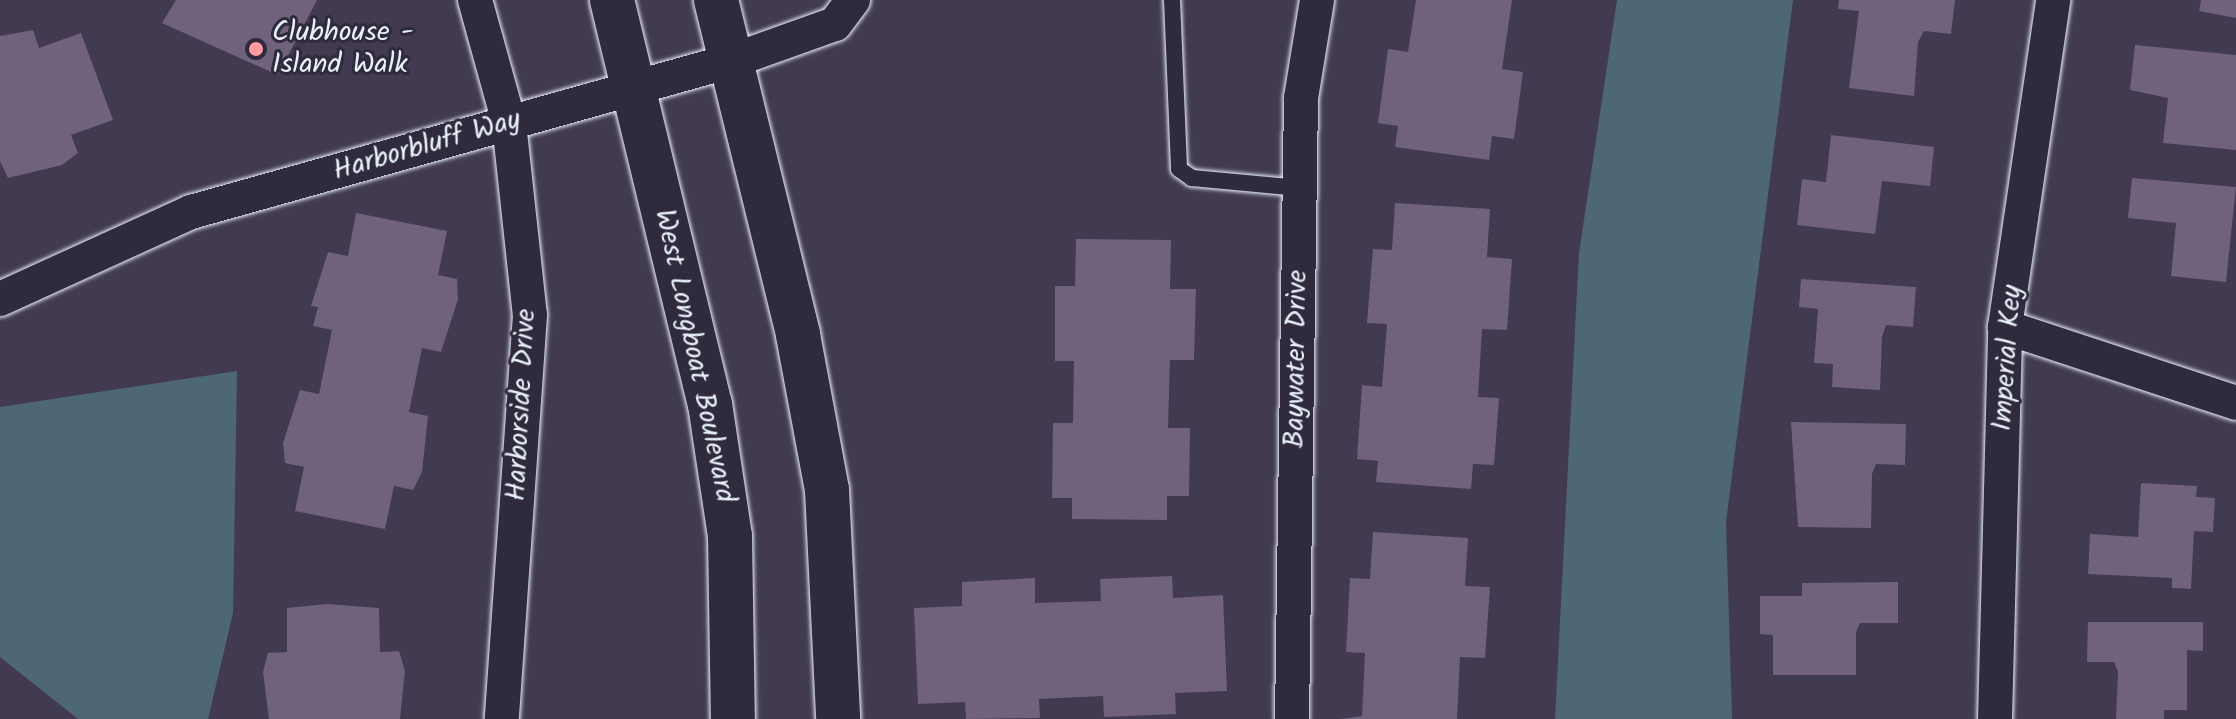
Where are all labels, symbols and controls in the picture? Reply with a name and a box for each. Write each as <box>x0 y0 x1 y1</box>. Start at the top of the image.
place label: Clubhouse - Island Walk <box>272 16 414 82</box>
marker: Clubhouse - Island Walk <box>247 40 265 58</box>
street label: Harborbluff Way <box>329 103 525 189</box>
street label: West Longboat Boulevard <box>646 206 742 506</box>
street label: Baywater Drive <box>1279 270 1315 448</box>
street label: Imperial Key <box>1986 284 2030 432</box>
street label: Harborside Drive <box>500 308 544 502</box>

